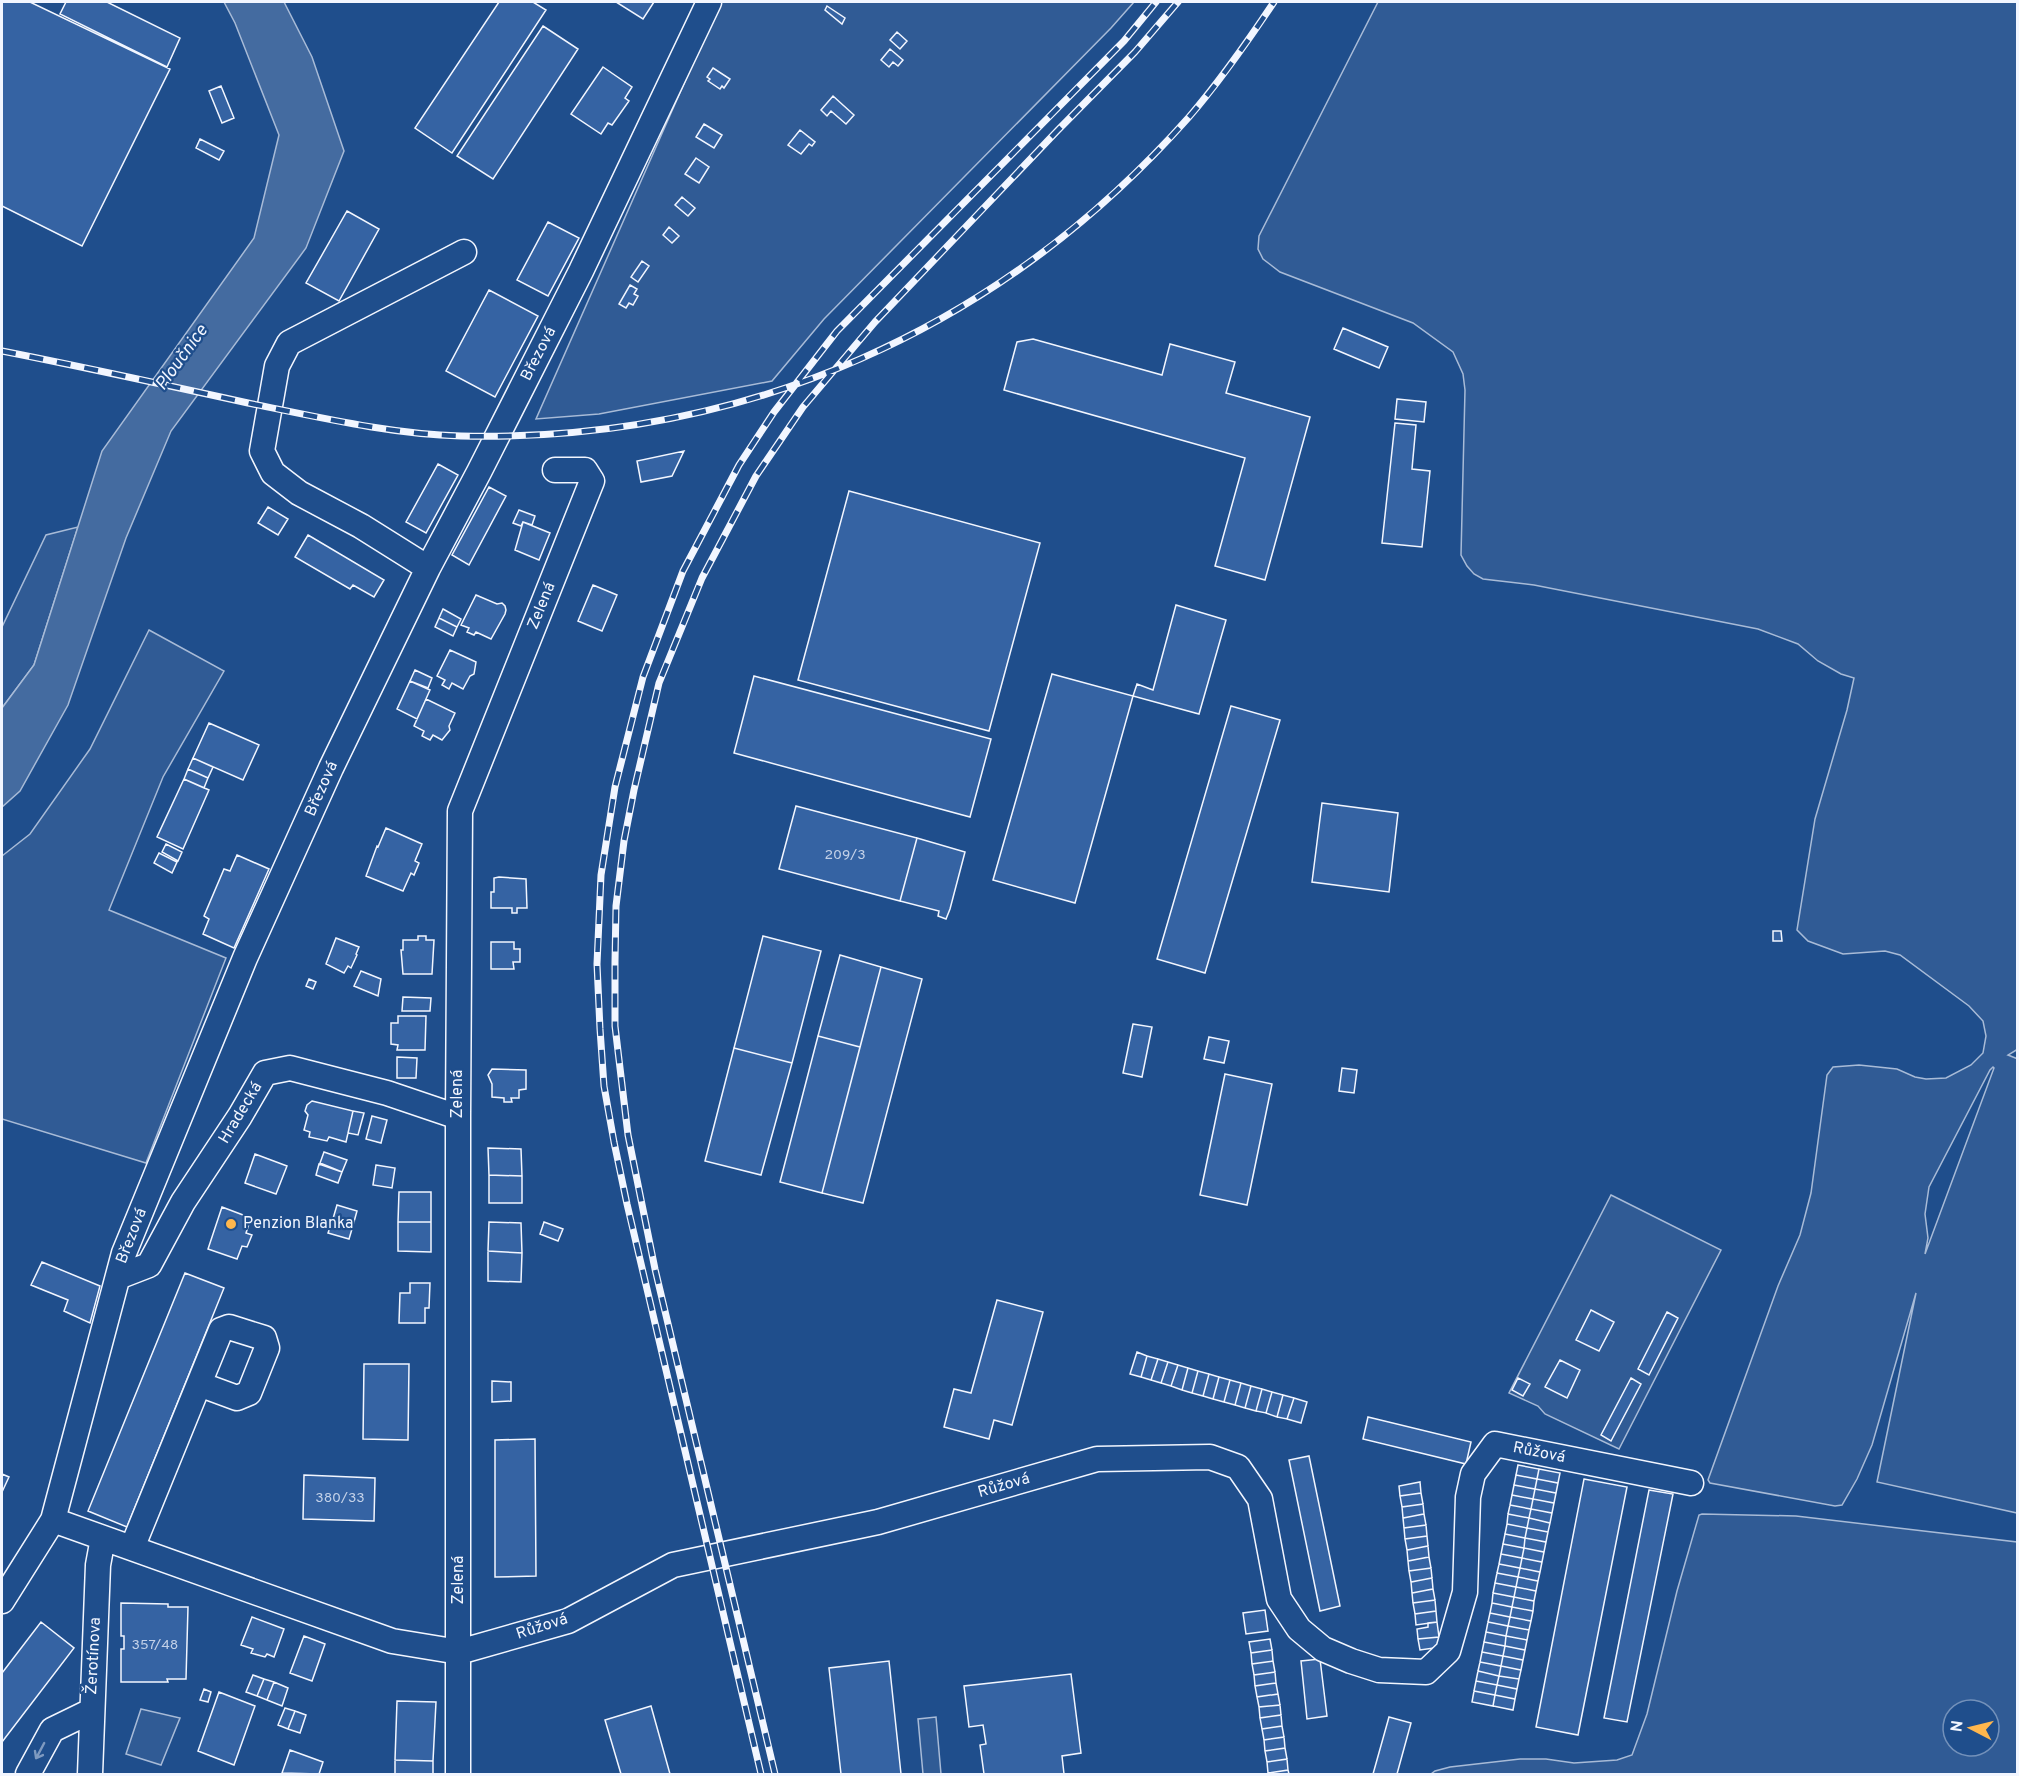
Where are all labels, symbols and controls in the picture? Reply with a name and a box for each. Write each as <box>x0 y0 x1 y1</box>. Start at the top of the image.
water label: Ploučnice <box>150 320 214 395</box>
street label: Březová <box>517 324 561 384</box>
street label: Zelená <box>524 580 560 632</box>
street label: Březová <box>301 758 343 820</box>
house number: 209/3 <box>824 847 866 864</box>
street label: Zelená <box>448 1069 468 1119</box>
street label: Hradecká <box>215 1078 267 1148</box>
street label: Březová <box>112 1205 152 1267</box>
place label: Penzion Blanka <box>243 1214 354 1234</box>
marker: Penzion Blanka <box>224 1217 238 1231</box>
street label: Růžová <box>1511 1438 1567 1468</box>
street label: Růžová <box>976 1469 1032 1503</box>
house number: 380/33 <box>315 1490 365 1507</box>
street label: Zelená <box>449 1555 469 1605</box>
street label: Růžová <box>514 1609 570 1645</box>
street label: Žerotínova <box>80 1616 106 1695</box>
house number: 357/48 <box>132 1637 178 1654</box>
north arrow <box>1941 1698 2001 1758</box>
text: N <box>1947 1719 1969 1733</box>
one-way arrow <box>34 1742 45 1760</box>

